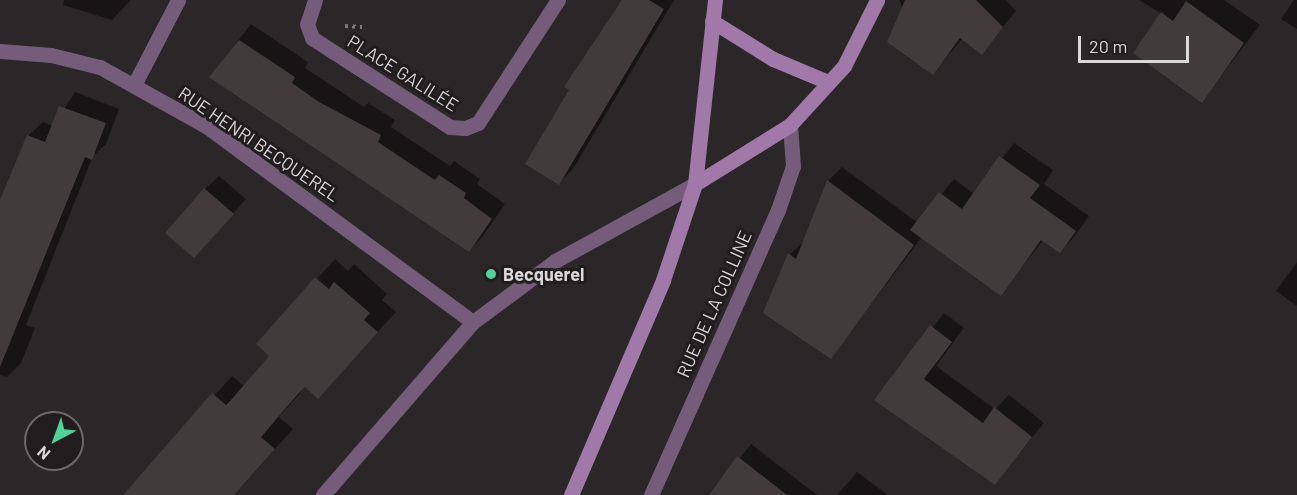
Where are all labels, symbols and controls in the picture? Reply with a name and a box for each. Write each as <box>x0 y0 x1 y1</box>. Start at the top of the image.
scale bar <box>1081 24 1192 62</box>
street label: PLACE GALILÉE <box>344 30 462 116</box>
text: 20 m <box>1089 35 1127 57</box>
street label: RUE HENRI BECQUEREL <box>174 82 344 206</box>
street label: RUE DE LA COLLINE <box>672 227 756 381</box>
place label: Becquerel <box>503 263 584 285</box>
marker: Becquerel <box>484 267 498 281</box>
north arrow <box>24 411 84 471</box>
text: N <box>33 443 53 464</box>

